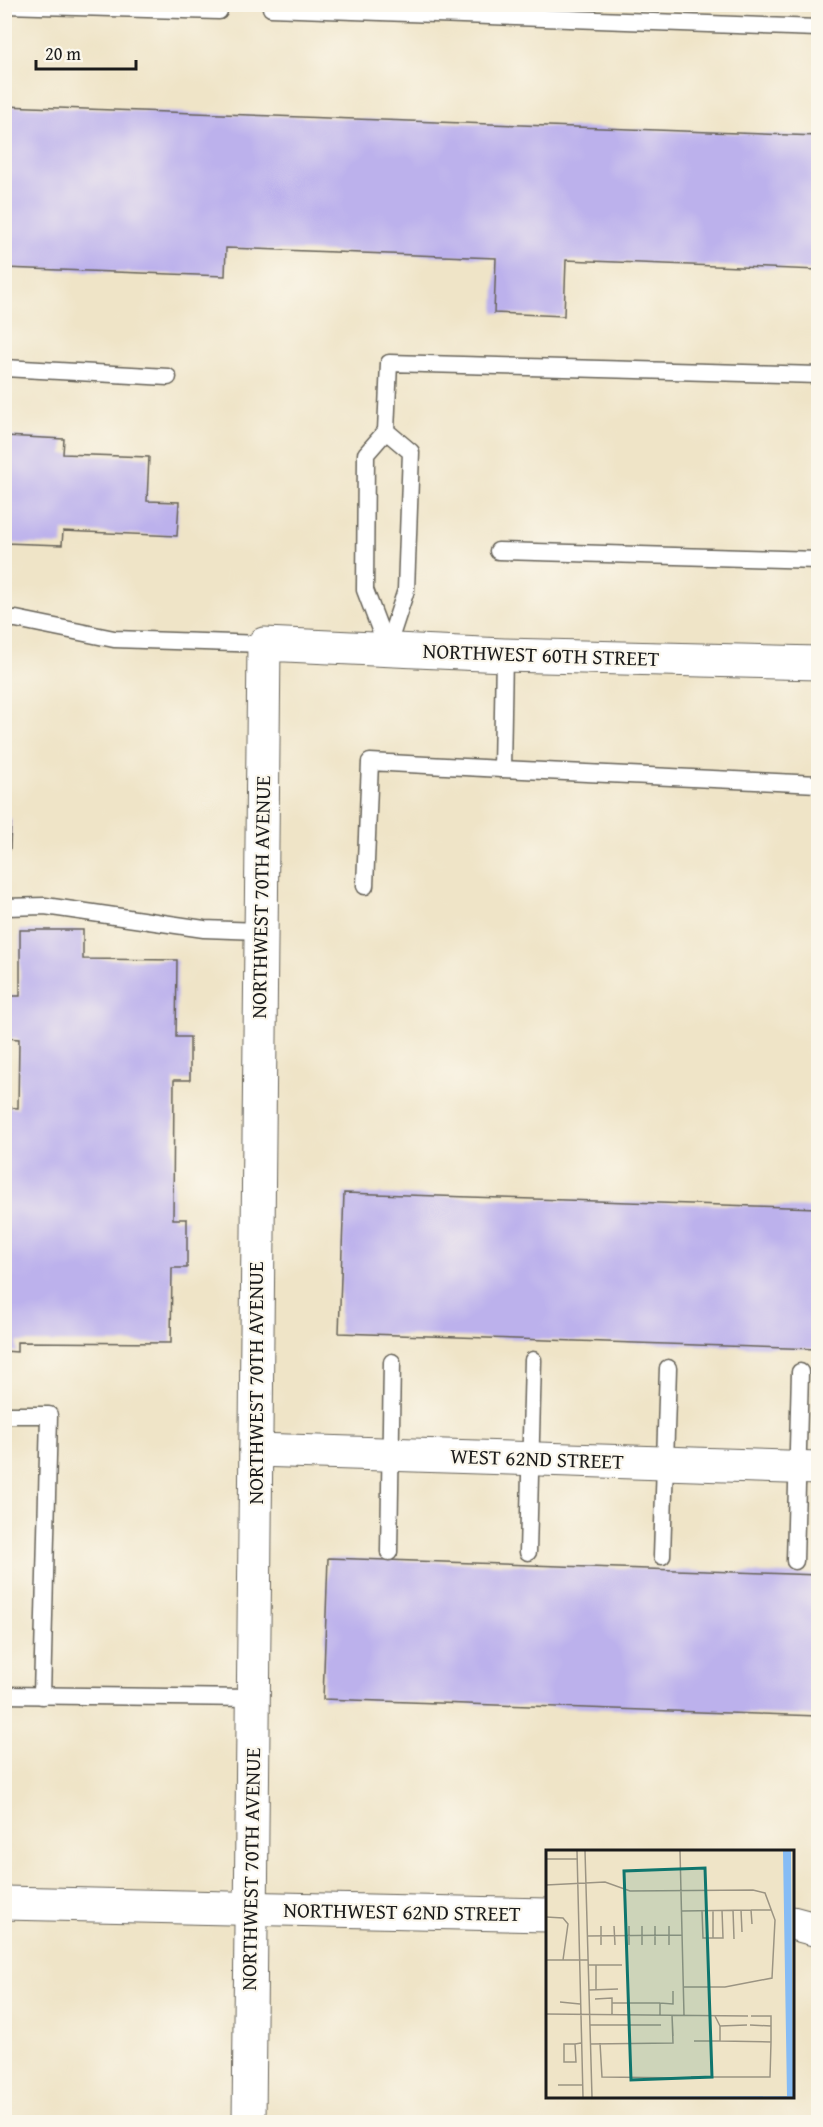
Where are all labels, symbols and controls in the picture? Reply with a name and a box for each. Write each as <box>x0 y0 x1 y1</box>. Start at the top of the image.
scale bar <box>36 33 136 71</box>
text: 20 m <box>45 40 81 67</box>
street label: NORTHWEST 60TH STREET <box>422 635 660 674</box>
street label: NORTHWEST 70TH AVENUE <box>243 775 278 1019</box>
street label: NORTHWEST 70TH AVENUE <box>240 1261 271 1505</box>
street label: WEST 62ND STREET <box>450 1440 625 1477</box>
street label: NORTHWEST 70TH AVENUE <box>233 1747 268 1991</box>
inset map <box>546 1850 793 2097</box>
street label: NORTHWEST 62ND STREET <box>283 1894 521 1929</box>

